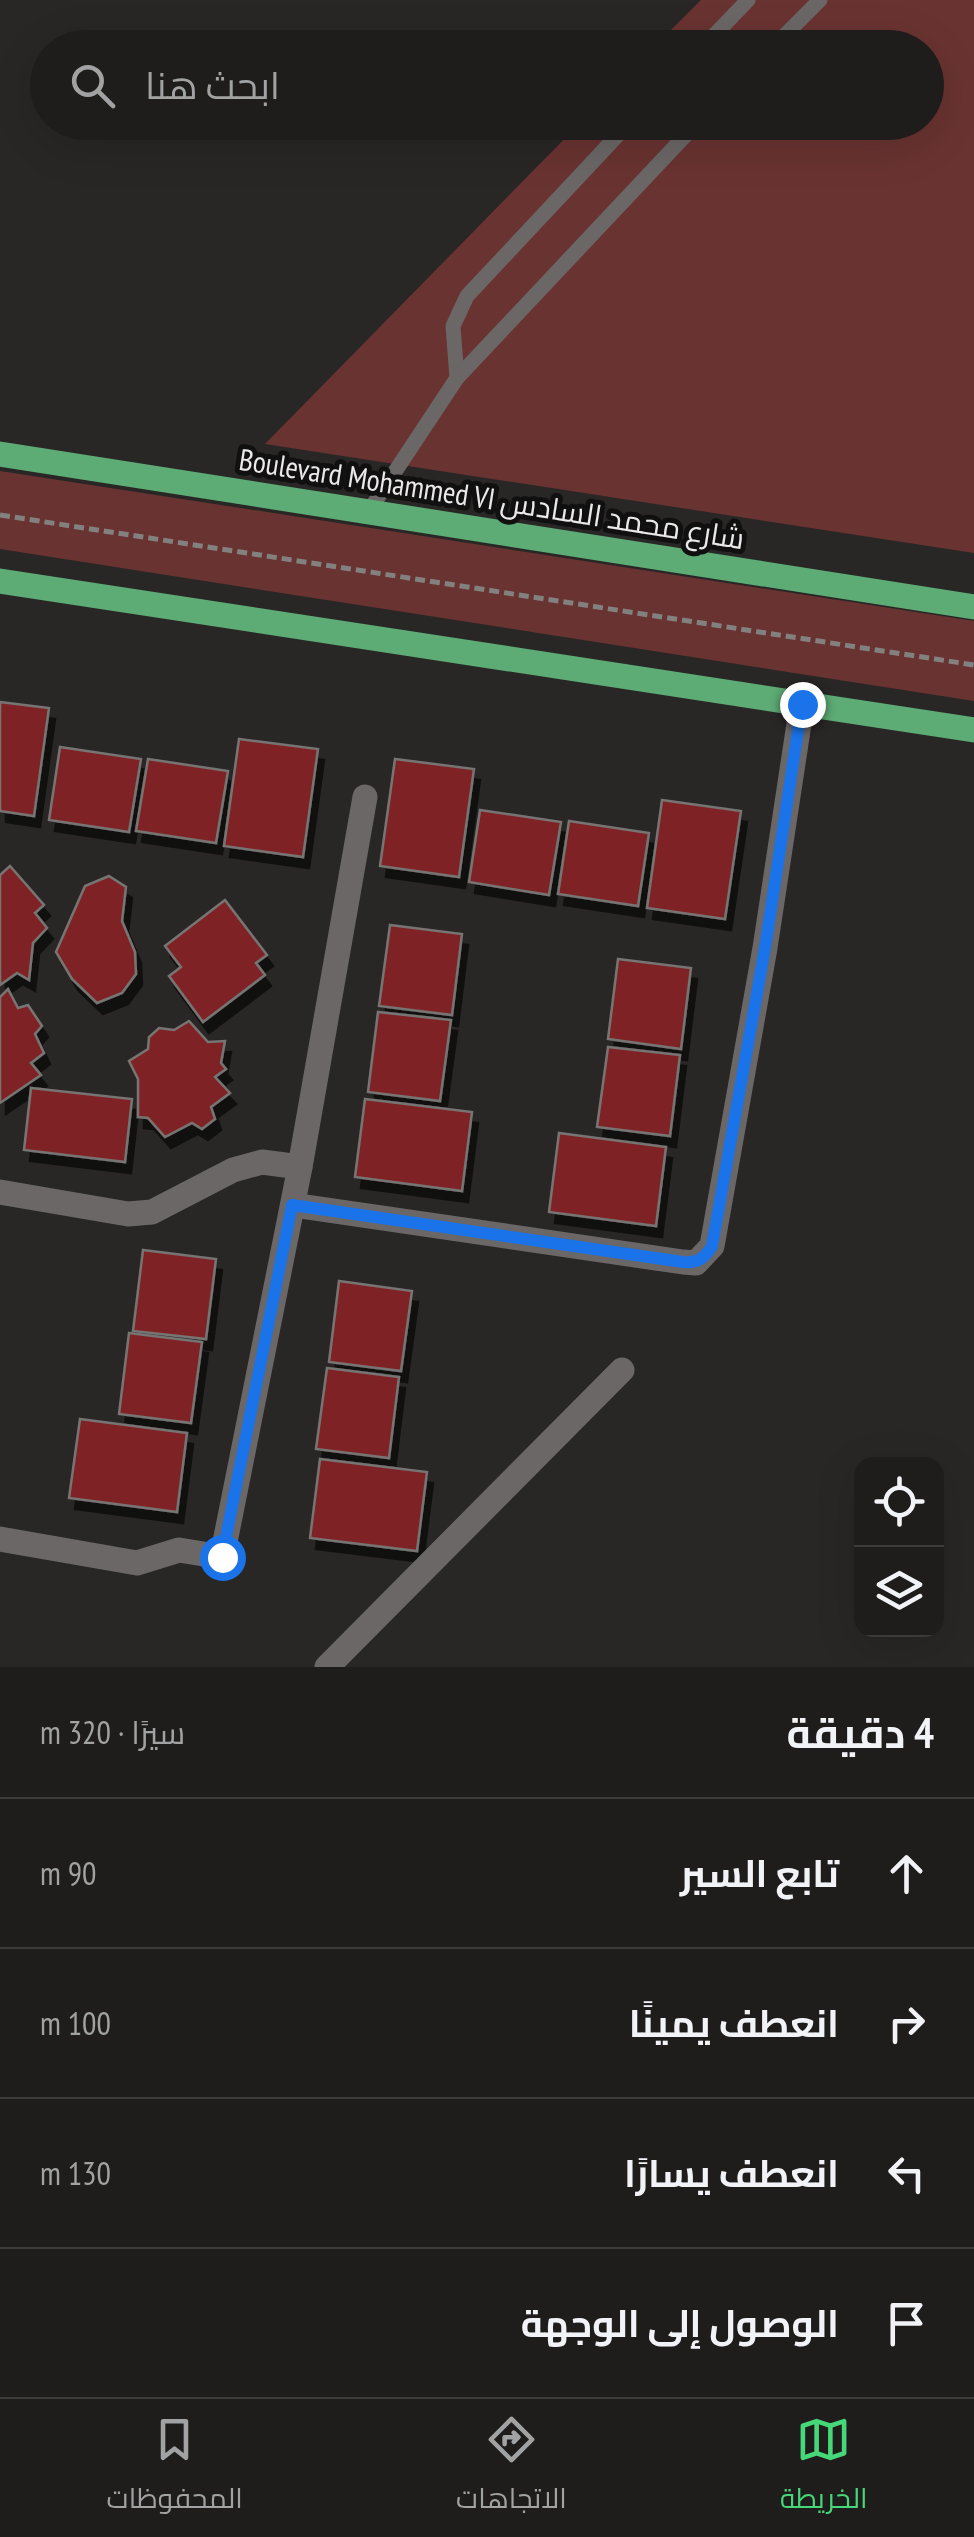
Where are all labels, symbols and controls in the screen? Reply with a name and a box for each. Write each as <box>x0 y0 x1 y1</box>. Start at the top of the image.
search box <box>30 30 944 140</box>
icon: search <box>65 58 120 113</box>
text: ابحث هنا <box>145 60 280 109</box>
street label: Boulevard Mohammed VI شارع محمد السادس <box>236 439 747 559</box>
route end <box>780 682 826 728</box>
map controls <box>854 1457 944 1637</box>
button: locate <box>854 1457 944 1547</box>
route start <box>200 1535 246 1581</box>
button: layers <box>854 1547 944 1637</box>
text: 4 دقيقة <box>787 1705 934 1760</box>
text: سيرًا · 320 m <box>40 1711 185 1753</box>
icon: ahead <box>879 1846 934 1901</box>
text: تابع السير <box>680 1848 839 1897</box>
text: 90 m <box>40 1852 96 1894</box>
icon: right <box>879 1996 934 2051</box>
text: انعطف يمينًا <box>629 1998 839 2047</box>
text: 100 m <box>40 2002 111 2044</box>
icon: left <box>879 2146 934 2201</box>
text: انعطف يسارًا <box>624 2148 839 2197</box>
text: 130 m <box>40 2152 111 2194</box>
icon: arrive <box>879 2296 934 2351</box>
text: الوصول إلى الوجهة <box>521 2298 839 2347</box>
tab: المحفوظات <box>107 2412 243 2524</box>
tab: الاتجاهات <box>456 2412 567 2524</box>
tab: الخريطة <box>780 2412 867 2524</box>

